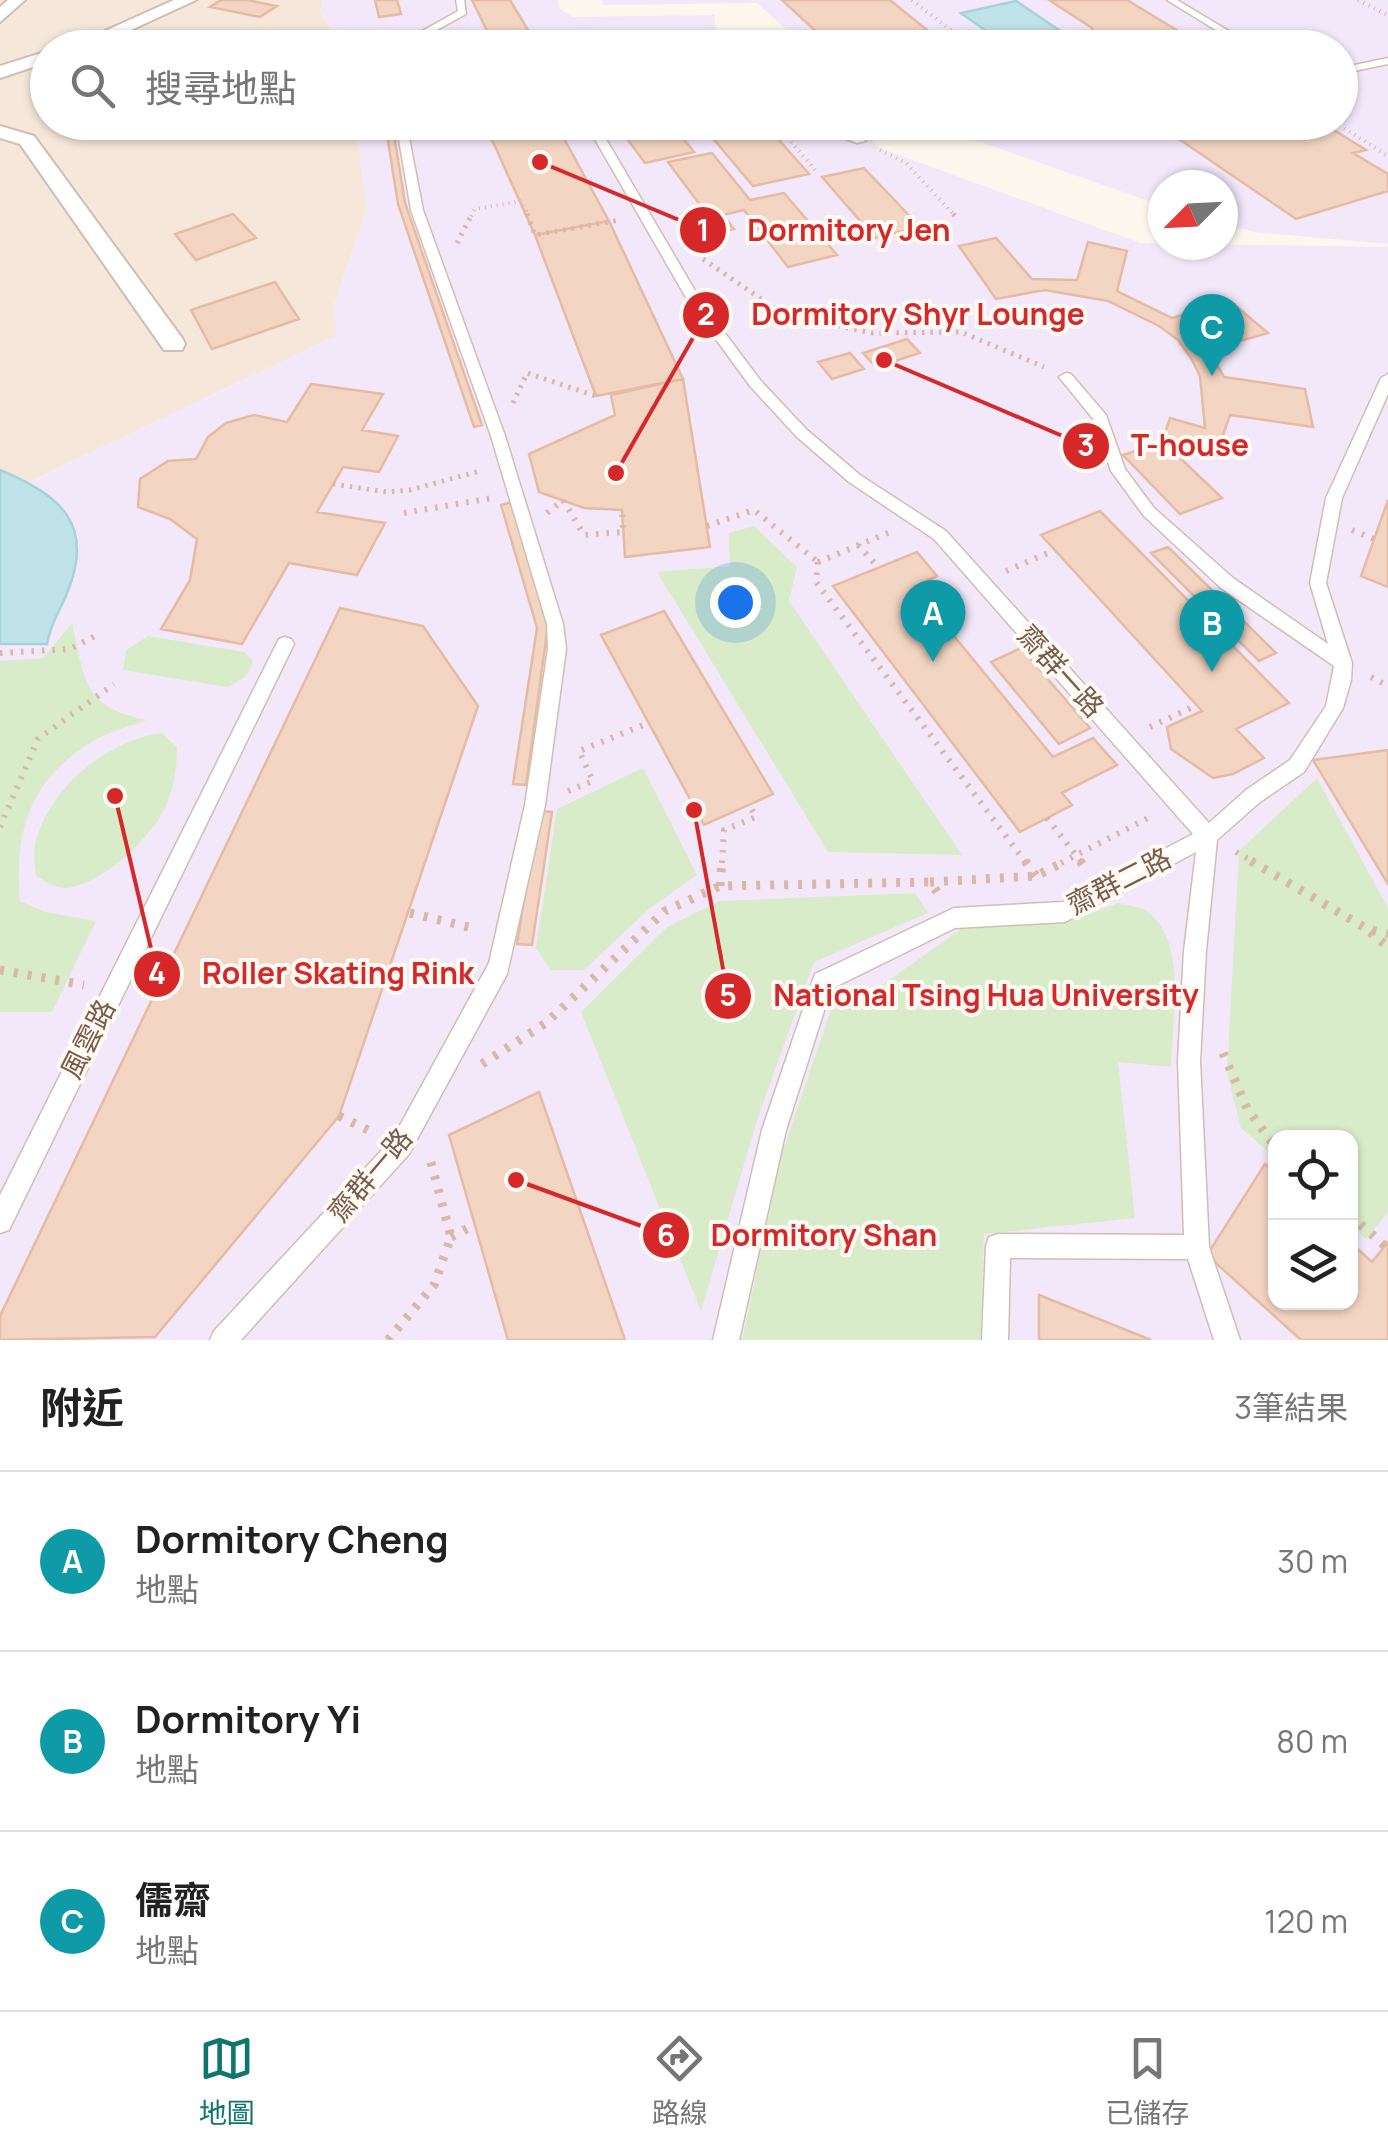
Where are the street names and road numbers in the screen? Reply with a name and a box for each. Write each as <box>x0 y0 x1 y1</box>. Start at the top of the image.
street label: 齋群一路 <box>1010 616 1113 725</box>
street label: 齋群二路 <box>1060 838 1177 922</box>
street label: 風雲路 <box>51 992 123 1085</box>
street label: 齋群一路 <box>319 1119 420 1229</box>

